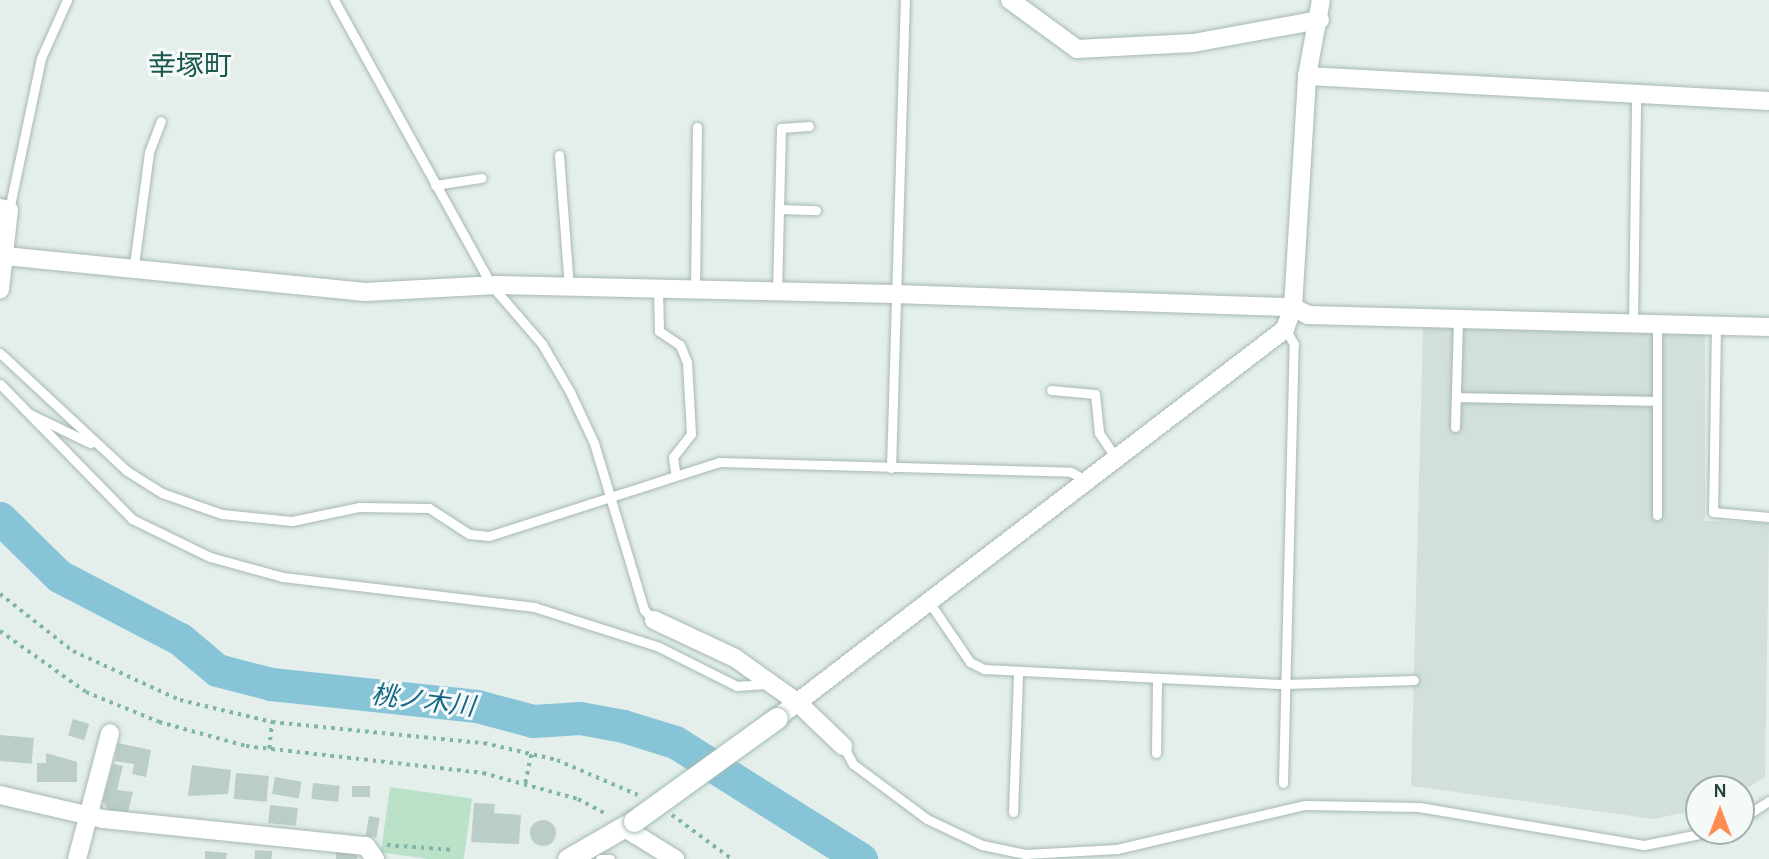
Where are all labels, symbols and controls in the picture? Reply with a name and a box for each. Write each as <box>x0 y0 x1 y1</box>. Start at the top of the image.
district label: 幸塚町 <box>148 49 232 83</box>
water label: 桃ノ木川 <box>369 679 477 723</box>
north arrow <box>1685 775 1755 845</box>
text: N <box>1713 780 1727 802</box>

